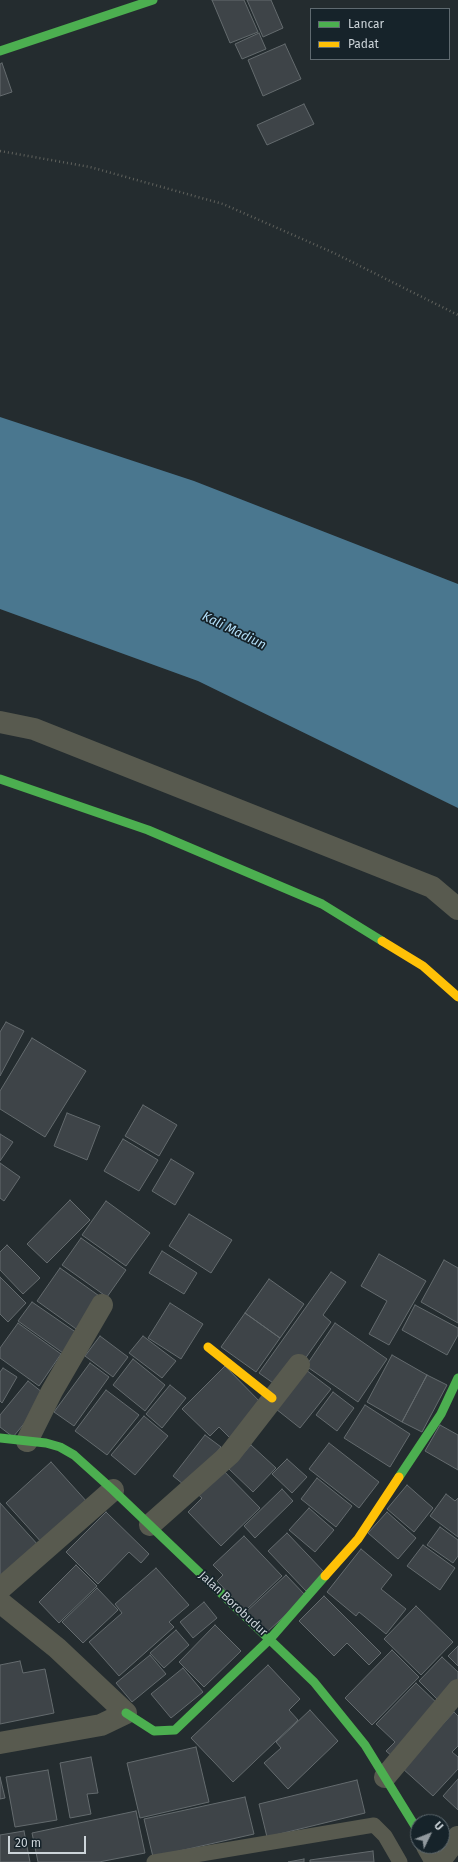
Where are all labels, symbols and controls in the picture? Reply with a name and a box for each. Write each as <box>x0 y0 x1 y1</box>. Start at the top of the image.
legend <box>310 8 450 60</box>
text: Lancar <box>348 17 384 31</box>
text: Padat <box>348 37 379 51</box>
water label: Kali Madiun <box>199 609 269 653</box>
street label: Jalan Borobudur <box>196 1568 270 1640</box>
north arrow <box>410 1814 450 1854</box>
text: U <box>431 1819 446 1833</box>
scale bar <box>10 1828 88 1854</box>
text: 20 m <box>15 1836 41 1850</box>

